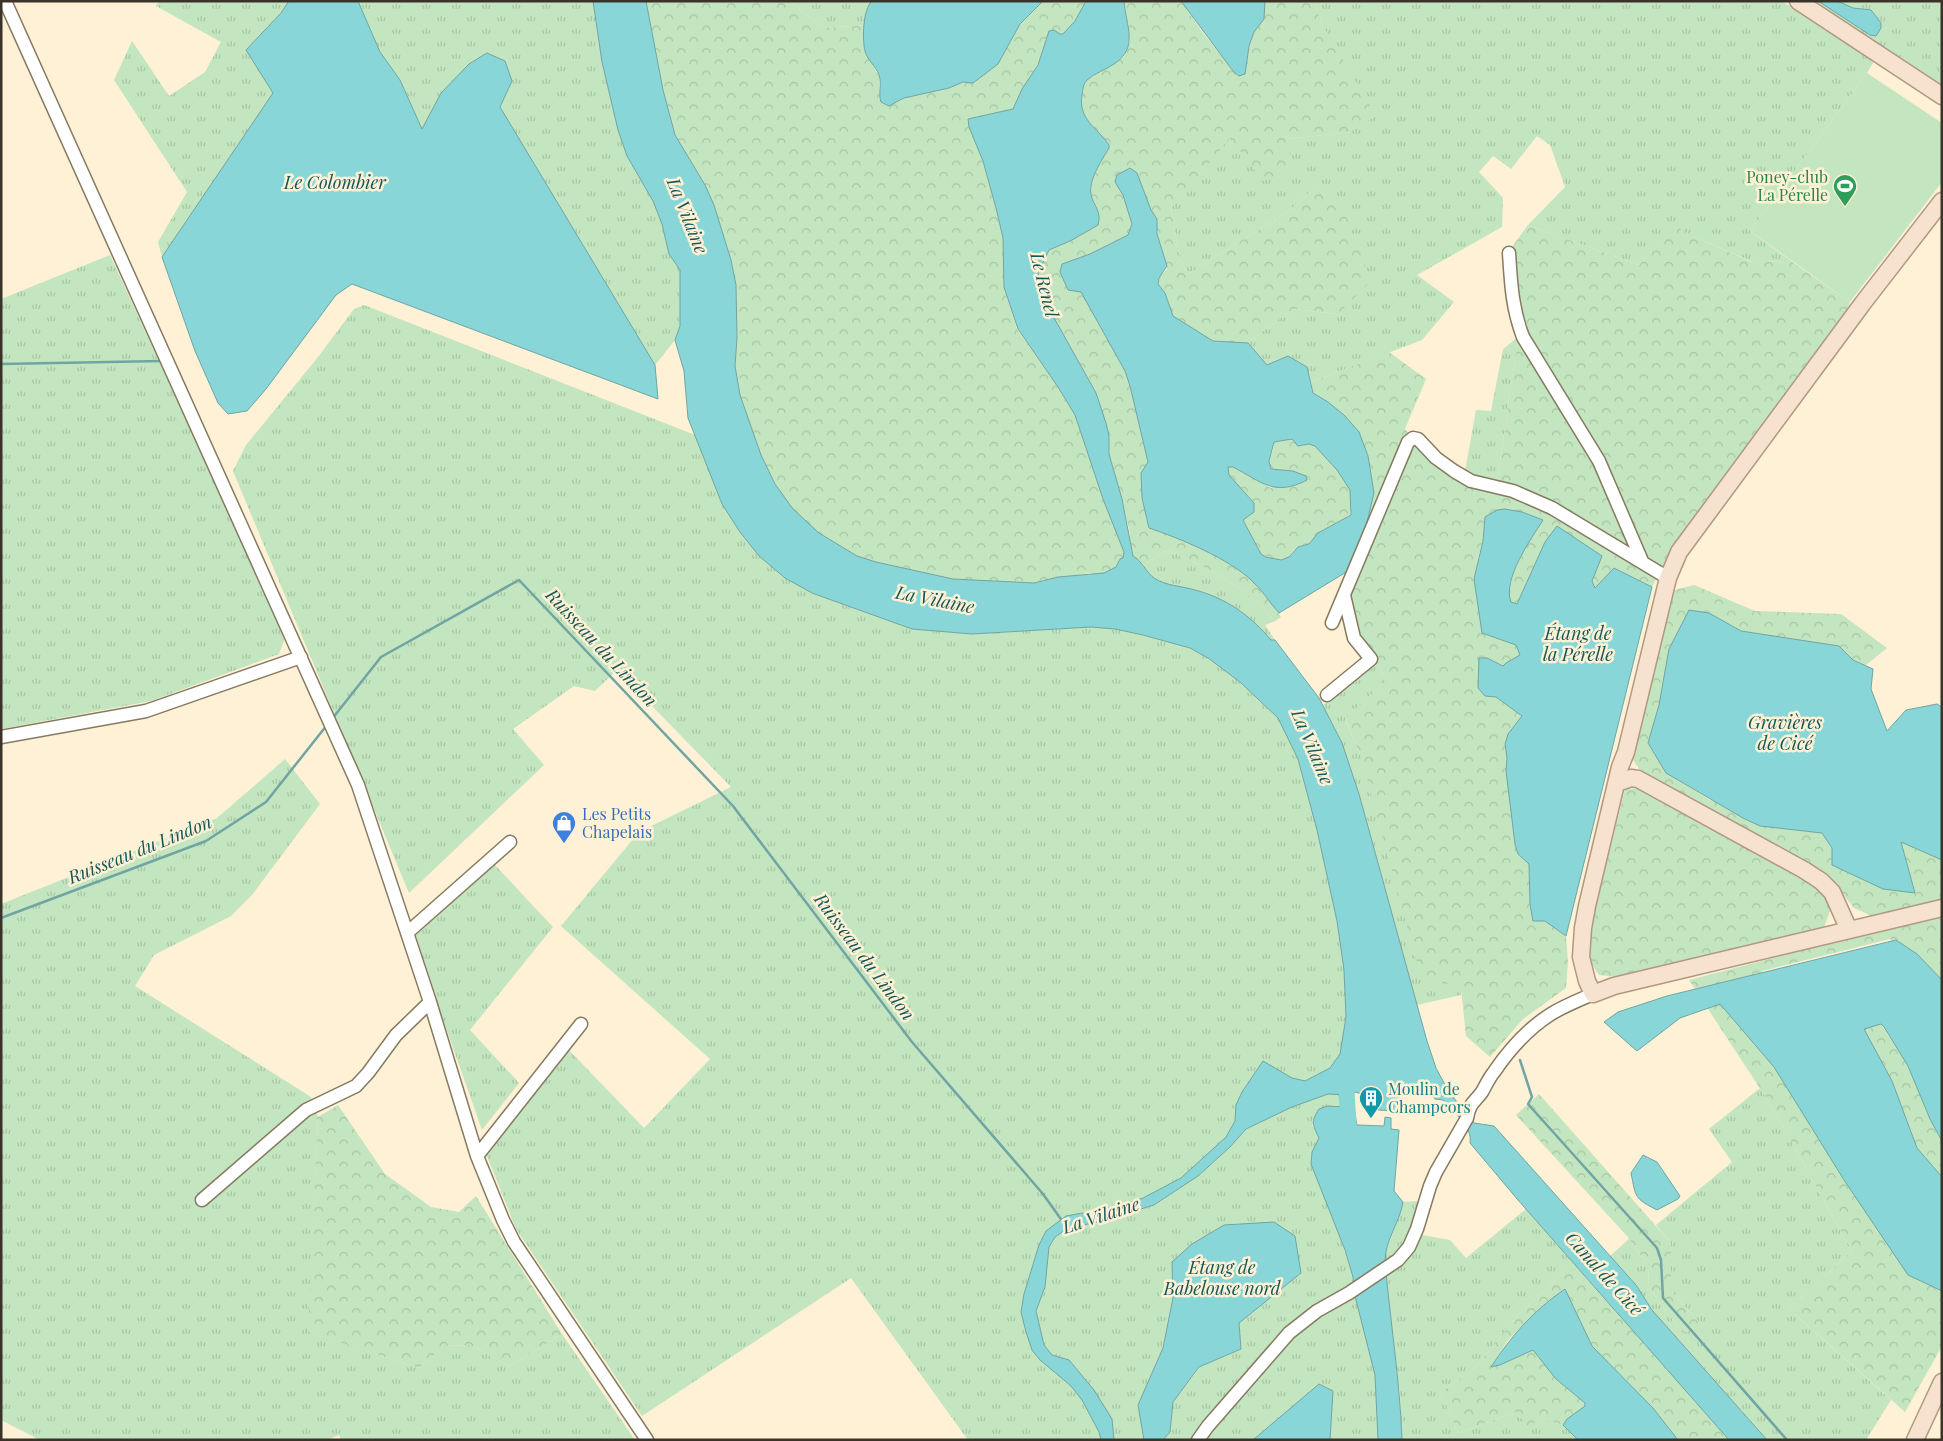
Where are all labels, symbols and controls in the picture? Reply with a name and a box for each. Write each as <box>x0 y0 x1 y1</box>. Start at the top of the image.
place label: Poney-club La Pérelle <box>1746 166 1828 205</box>
water label: Le Colombier <box>283 170 387 194</box>
water label: La Vilaine <box>662 173 714 257</box>
sports icon: Poney-club La Pérelle <box>1832 173 1858 207</box>
water label: Le Renel <box>1025 249 1065 320</box>
water label: La Vilaine <box>893 579 977 618</box>
water label: Ruisseau du Lindon <box>540 582 663 712</box>
water label: Étang de la Pérelle <box>1543 621 1613 666</box>
water label: La Vilaine <box>1286 704 1340 788</box>
water label: Gravières de Cicé <box>1748 710 1822 755</box>
place label: Les Petits Chapelais <box>582 803 652 842</box>
water label: Ruisseau du Lindon <box>63 809 215 889</box>
shop icon: Les Petits Chapelais <box>551 810 577 844</box>
water label: Ruisseau du Lindon <box>809 887 920 1025</box>
place label: Moulin de Champcors <box>1388 1078 1471 1117</box>
building icon: Moulin de Champcors <box>1358 1085 1384 1119</box>
water label: La Vilaine <box>1058 1191 1143 1239</box>
water label: Canal de Cicé <box>1561 1226 1650 1321</box>
water label: Étang de Babelouse nord <box>1163 1255 1282 1300</box>

